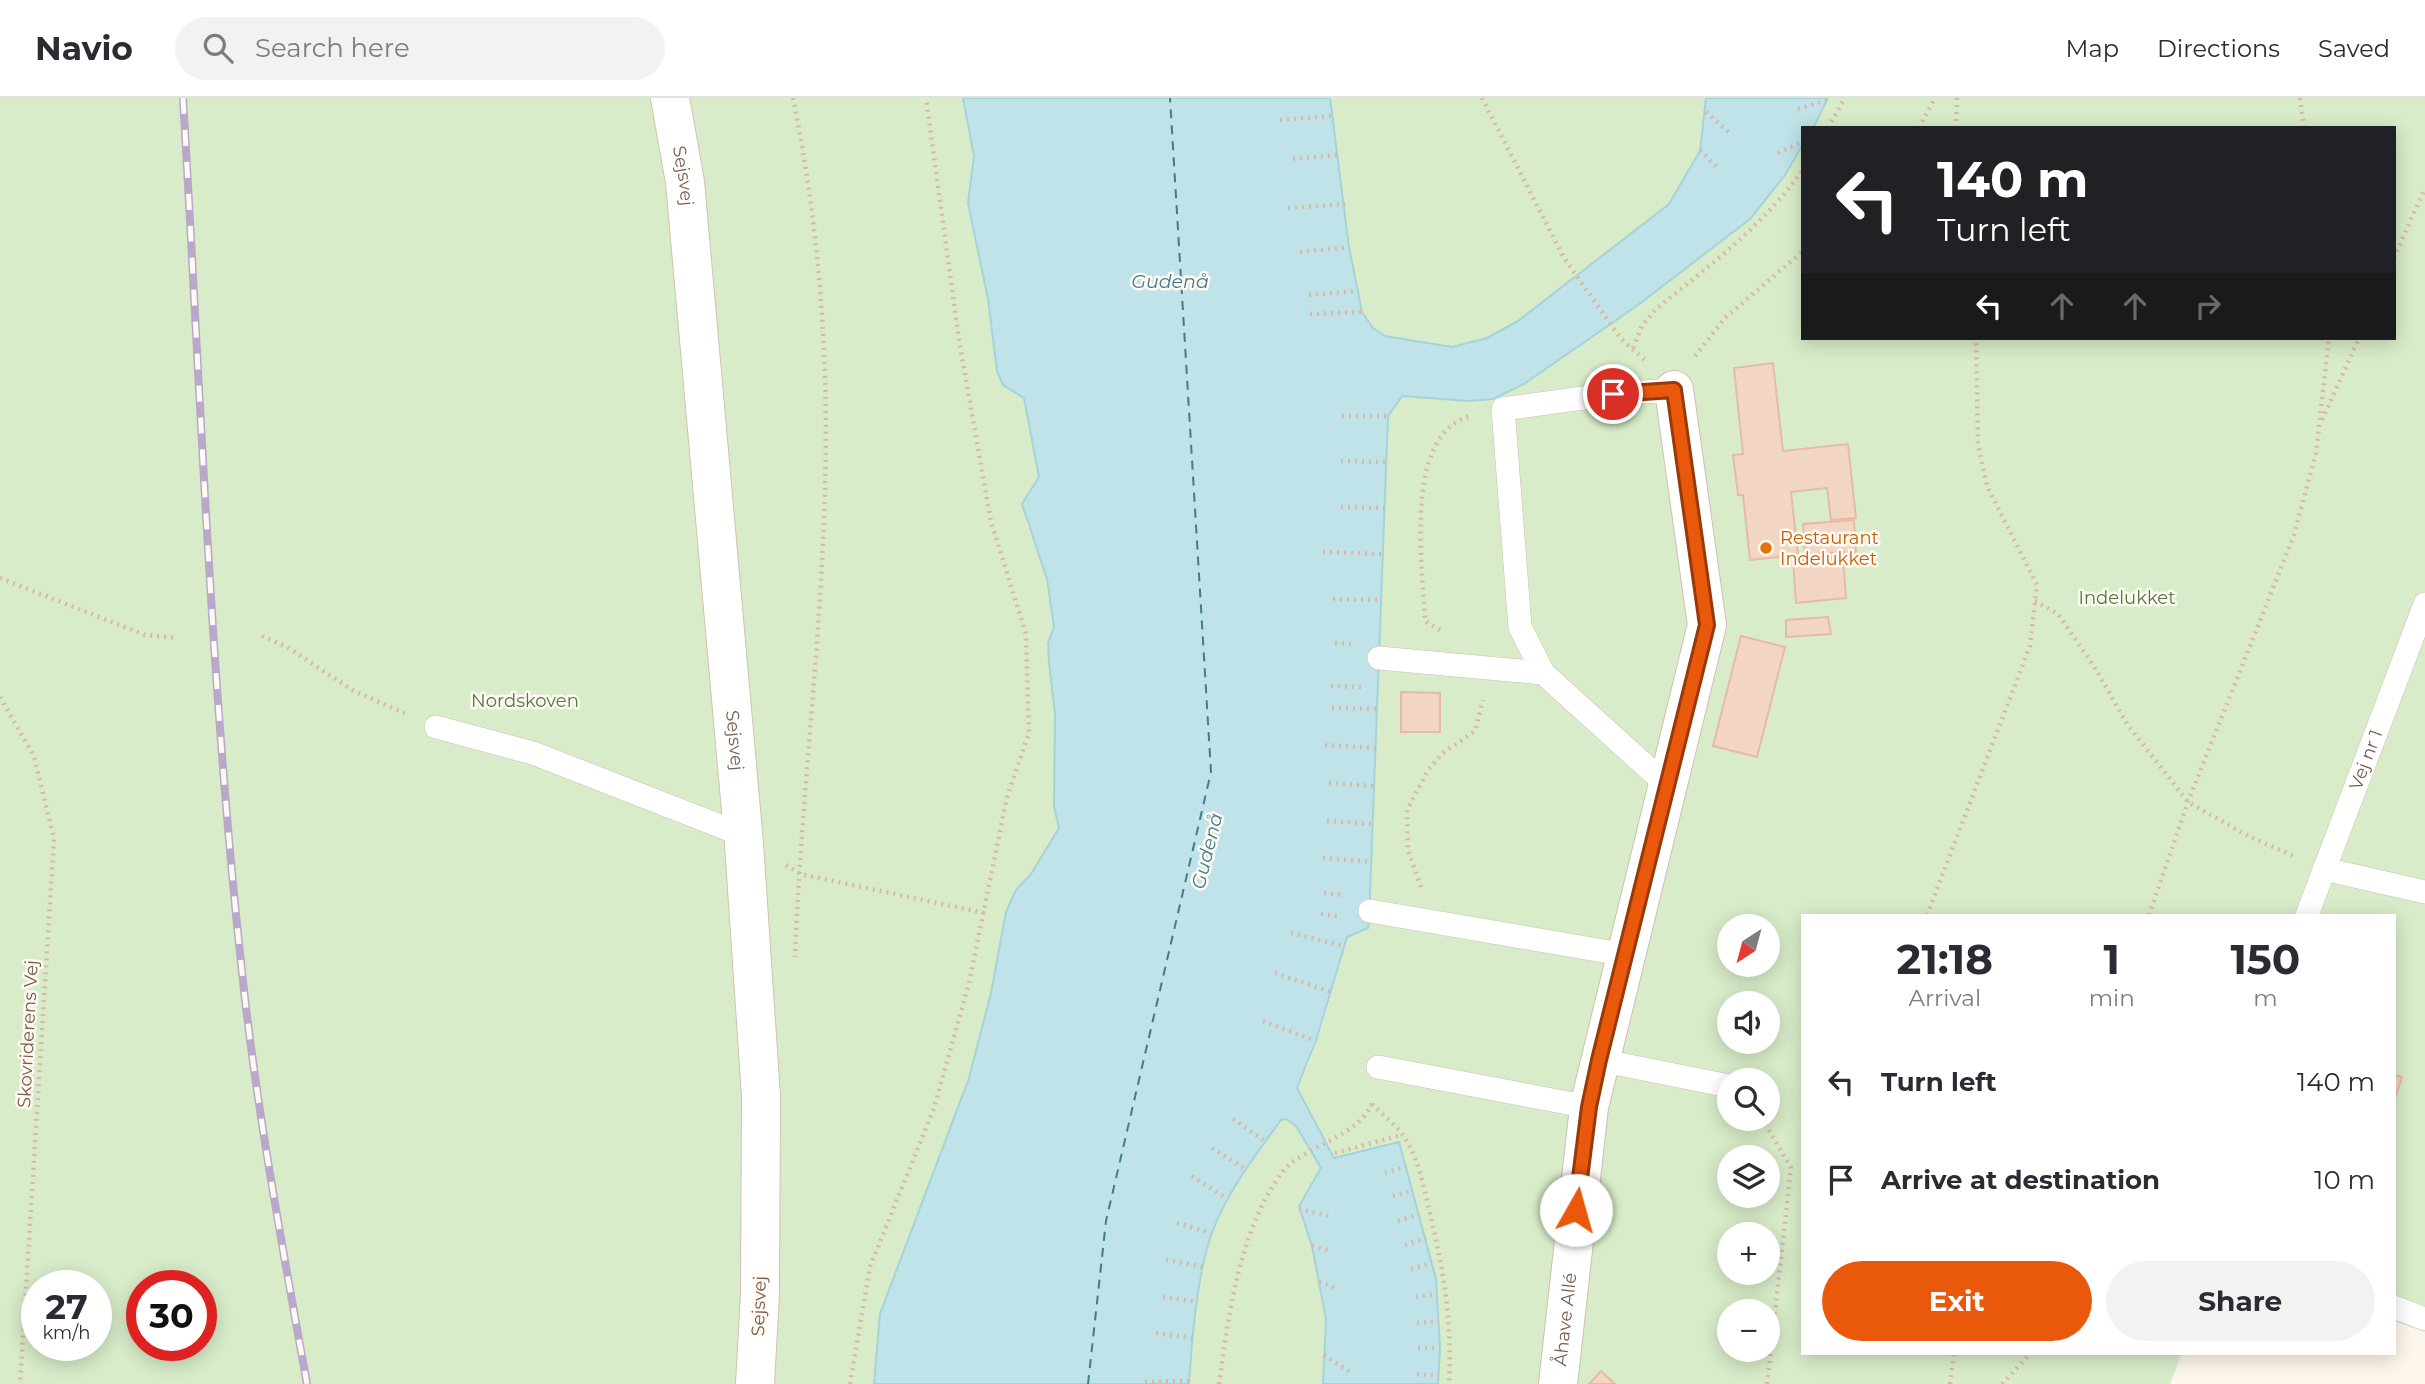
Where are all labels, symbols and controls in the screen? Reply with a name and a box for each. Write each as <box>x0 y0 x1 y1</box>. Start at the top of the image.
search box <box>175 17 665 80</box>
text: Navio <box>35 28 133 68</box>
icon: search <box>199 29 237 67</box>
text: Search here <box>255 32 410 64</box>
text: Map <box>2066 34 2119 63</box>
text: Directions <box>2157 34 2280 63</box>
text: Saved <box>2318 34 2390 63</box>
street label: Sejsvej <box>668 144 698 207</box>
text: 140 m <box>1937 150 2089 209</box>
icon: left <box>1822 154 1913 245</box>
text: Turn left <box>1937 210 2071 249</box>
water label: Gudenå <box>1131 270 1209 293</box>
icon: left <box>1970 287 2008 325</box>
icon: ahead <box>2043 287 2081 325</box>
icon: ahead <box>2116 287 2154 325</box>
icon: right <box>2189 287 2227 325</box>
pin <box>1583 364 1643 424</box>
icon: arrive <box>1594 375 1632 413</box>
place label: Restaurant Indelukket <box>1780 527 1879 570</box>
marker: Restaurant Indelukket <box>1758 540 1774 556</box>
park label: Indelukket <box>2079 587 2175 609</box>
park label: Nordskoven <box>471 690 579 712</box>
street label: Sejsvej <box>721 709 748 772</box>
street label: Vej nr 1 <box>2345 727 2387 793</box>
water label: Gudenå <box>1186 810 1228 891</box>
north arrow <box>1717 914 1780 976</box>
map controls <box>1717 914 1780 1362</box>
text: 21:18 <box>1897 933 1993 985</box>
text: 1 <box>2103 933 2120 985</box>
text: 150 <box>2230 933 2300 985</box>
street label: Skovriderens Vej <box>13 960 43 1108</box>
text: Arrival <box>1909 984 1981 1012</box>
text: min <box>2089 984 2135 1012</box>
text: m <box>2253 984 2278 1012</box>
button: sound <box>1717 991 1780 1054</box>
icon: left <box>1822 1063 1860 1101</box>
text: Turn left <box>1881 1066 1997 1098</box>
text: 140 m <box>2297 1066 2375 1098</box>
button: search <box>1717 1068 1780 1131</box>
button: layers <box>1717 1145 1780 1208</box>
icon: arrive <box>1822 1161 1860 1199</box>
text: Arrive at destination <box>1881 1164 2160 1196</box>
text: 10 m <box>2314 1164 2375 1196</box>
position arrow <box>1539 1173 1613 1247</box>
button: + <box>1717 1222 1780 1285</box>
button: Exit <box>1822 1261 2092 1341</box>
button: Share <box>2106 1261 2375 1341</box>
speed limit sign: 30 <box>126 1270 217 1361</box>
street label: Åhave Allé <box>1548 1271 1581 1367</box>
street label: Sejsvej <box>747 1275 771 1337</box>
text: 27 <box>45 1285 88 1328</box>
button: − <box>1717 1299 1780 1362</box>
text: km/h <box>42 1322 91 1344</box>

